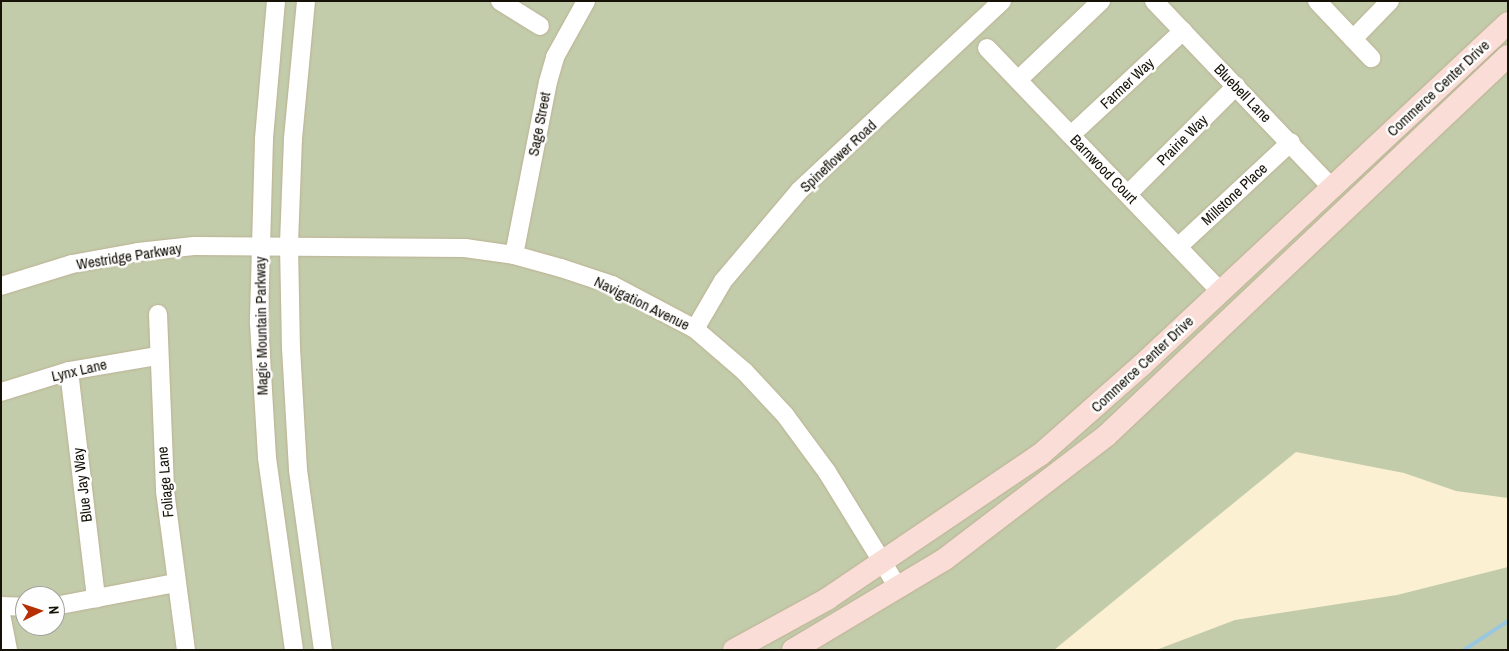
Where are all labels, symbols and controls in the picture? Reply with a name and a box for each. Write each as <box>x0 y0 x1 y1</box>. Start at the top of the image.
street label: Commerce Center Drive <box>1383 36 1493 140</box>
street label: Farmer Way <box>1097 54 1157 112</box>
street label: Bluebell Lane <box>1211 60 1275 126</box>
street label: Sage Street <box>524 90 554 158</box>
street label: Prairie Way <box>1153 111 1211 169</box>
street label: Spineflower Road <box>796 116 880 196</box>
street label: Barnwood Court <box>1067 131 1141 207</box>
street label: Millstone Place <box>1197 159 1271 229</box>
street label: Westridge Parkway <box>75 239 183 273</box>
street label: Magic Mountain Parkway <box>251 256 271 396</box>
street label: Navigation Avenue <box>591 272 693 334</box>
street label: Commerce Center Drive <box>1087 312 1197 416</box>
street label: Lynx Lane <box>50 355 108 385</box>
street label: Foliage Lane <box>153 446 177 518</box>
street label: Blue Jay Way <box>69 447 95 523</box>
north arrow <box>15 586 65 636</box>
text: N <box>45 605 63 615</box>

